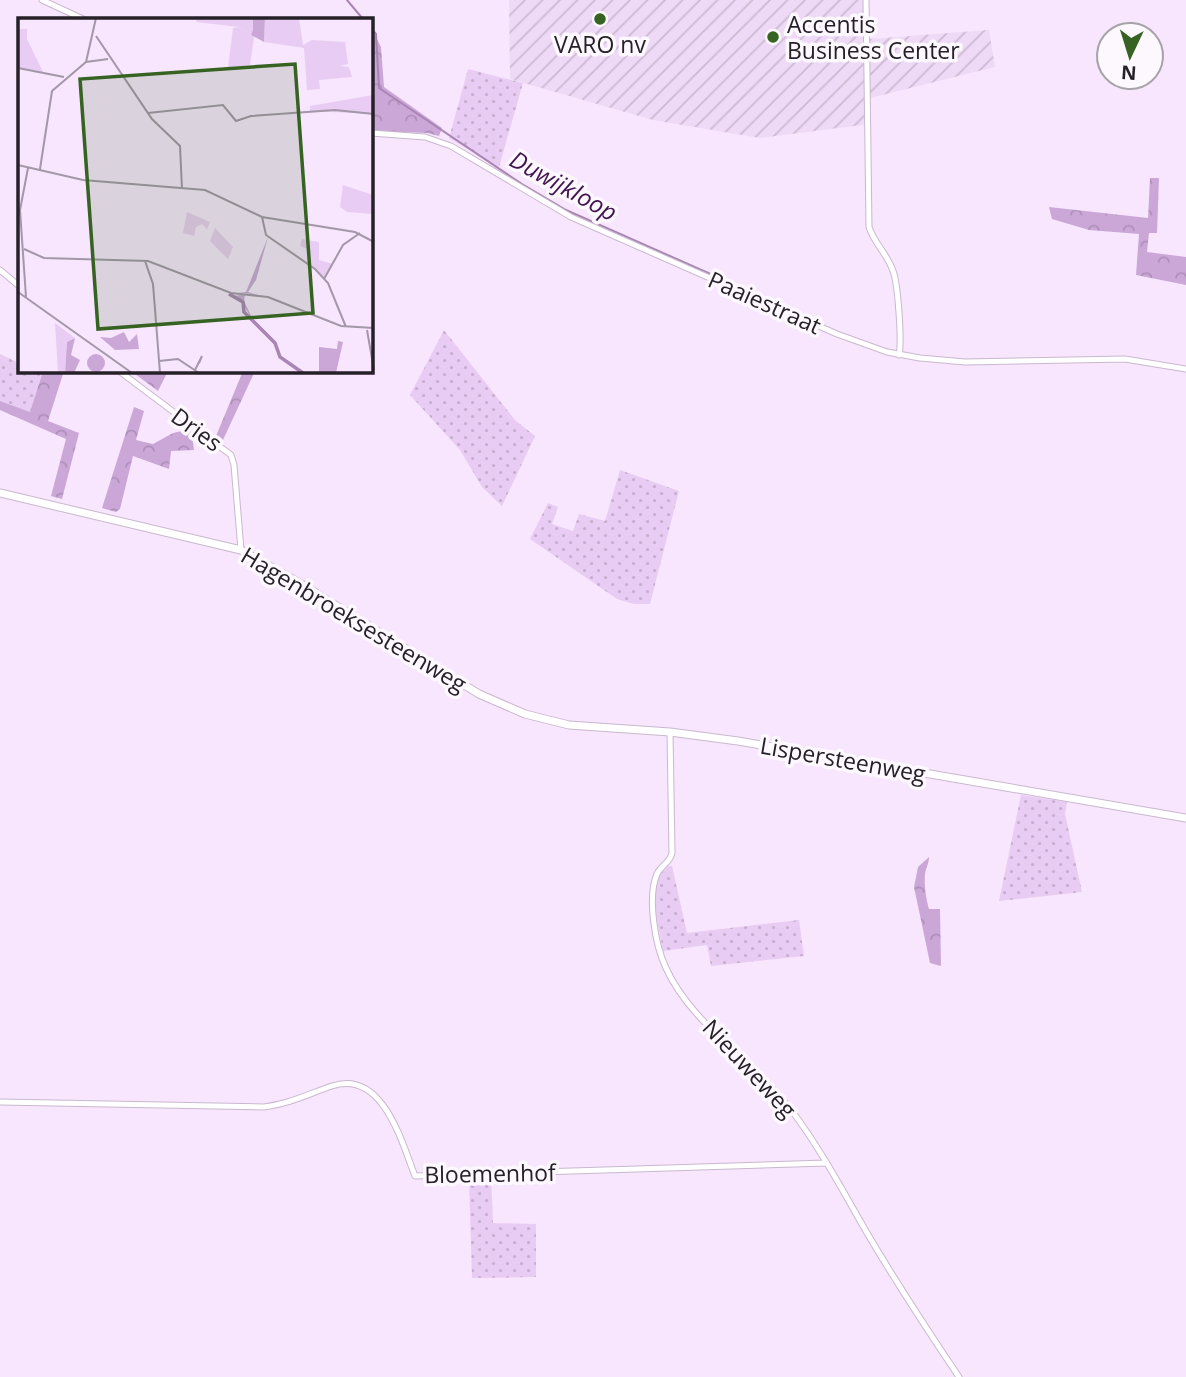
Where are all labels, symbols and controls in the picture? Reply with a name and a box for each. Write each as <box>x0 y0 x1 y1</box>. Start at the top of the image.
place label: Accentis Business Center <box>787 8 960 66</box>
marker: VARO nv <box>592 11 608 27</box>
inset map <box>18 18 373 373</box>
north arrow <box>1095 21 1165 91</box>
place label: VARO nv <box>554 28 646 60</box>
marker: Accentis Business Center <box>765 29 781 45</box>
text: N <box>1120 59 1137 86</box>
water label: Duwijkloop <box>504 142 624 228</box>
street label: Paaiestraat <box>703 263 827 341</box>
street label: Dries <box>165 400 229 458</box>
street label: Hagenbroeksesteenweg <box>235 539 473 699</box>
street label: Lispersteenweg <box>758 729 929 789</box>
street label: Nieuweweg <box>696 1012 804 1125</box>
street label: Bloemenhof <box>424 1156 557 1190</box>

